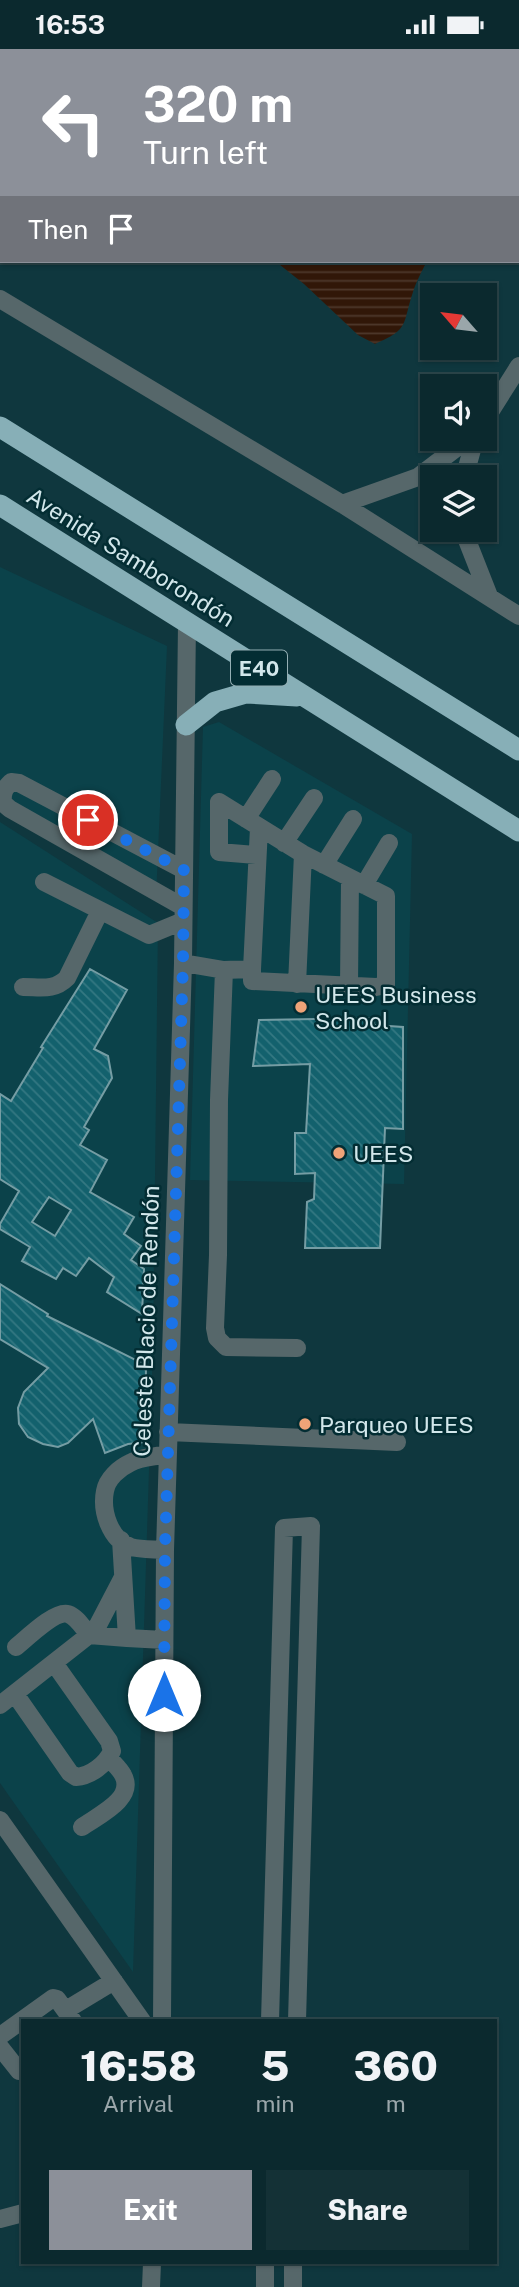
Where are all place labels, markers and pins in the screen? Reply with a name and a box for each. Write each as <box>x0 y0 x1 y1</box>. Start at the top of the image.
pin <box>58 790 118 850</box>
place label: UEES Business School <box>315 981 477 1034</box>
marker: UEES Business School <box>293 999 309 1015</box>
place label: UEES <box>353 1140 413 1167</box>
marker: UEES <box>331 1145 347 1161</box>
place label: Parqueo UEES <box>319 1411 474 1438</box>
marker: Parqueo UEES <box>297 1416 313 1432</box>

